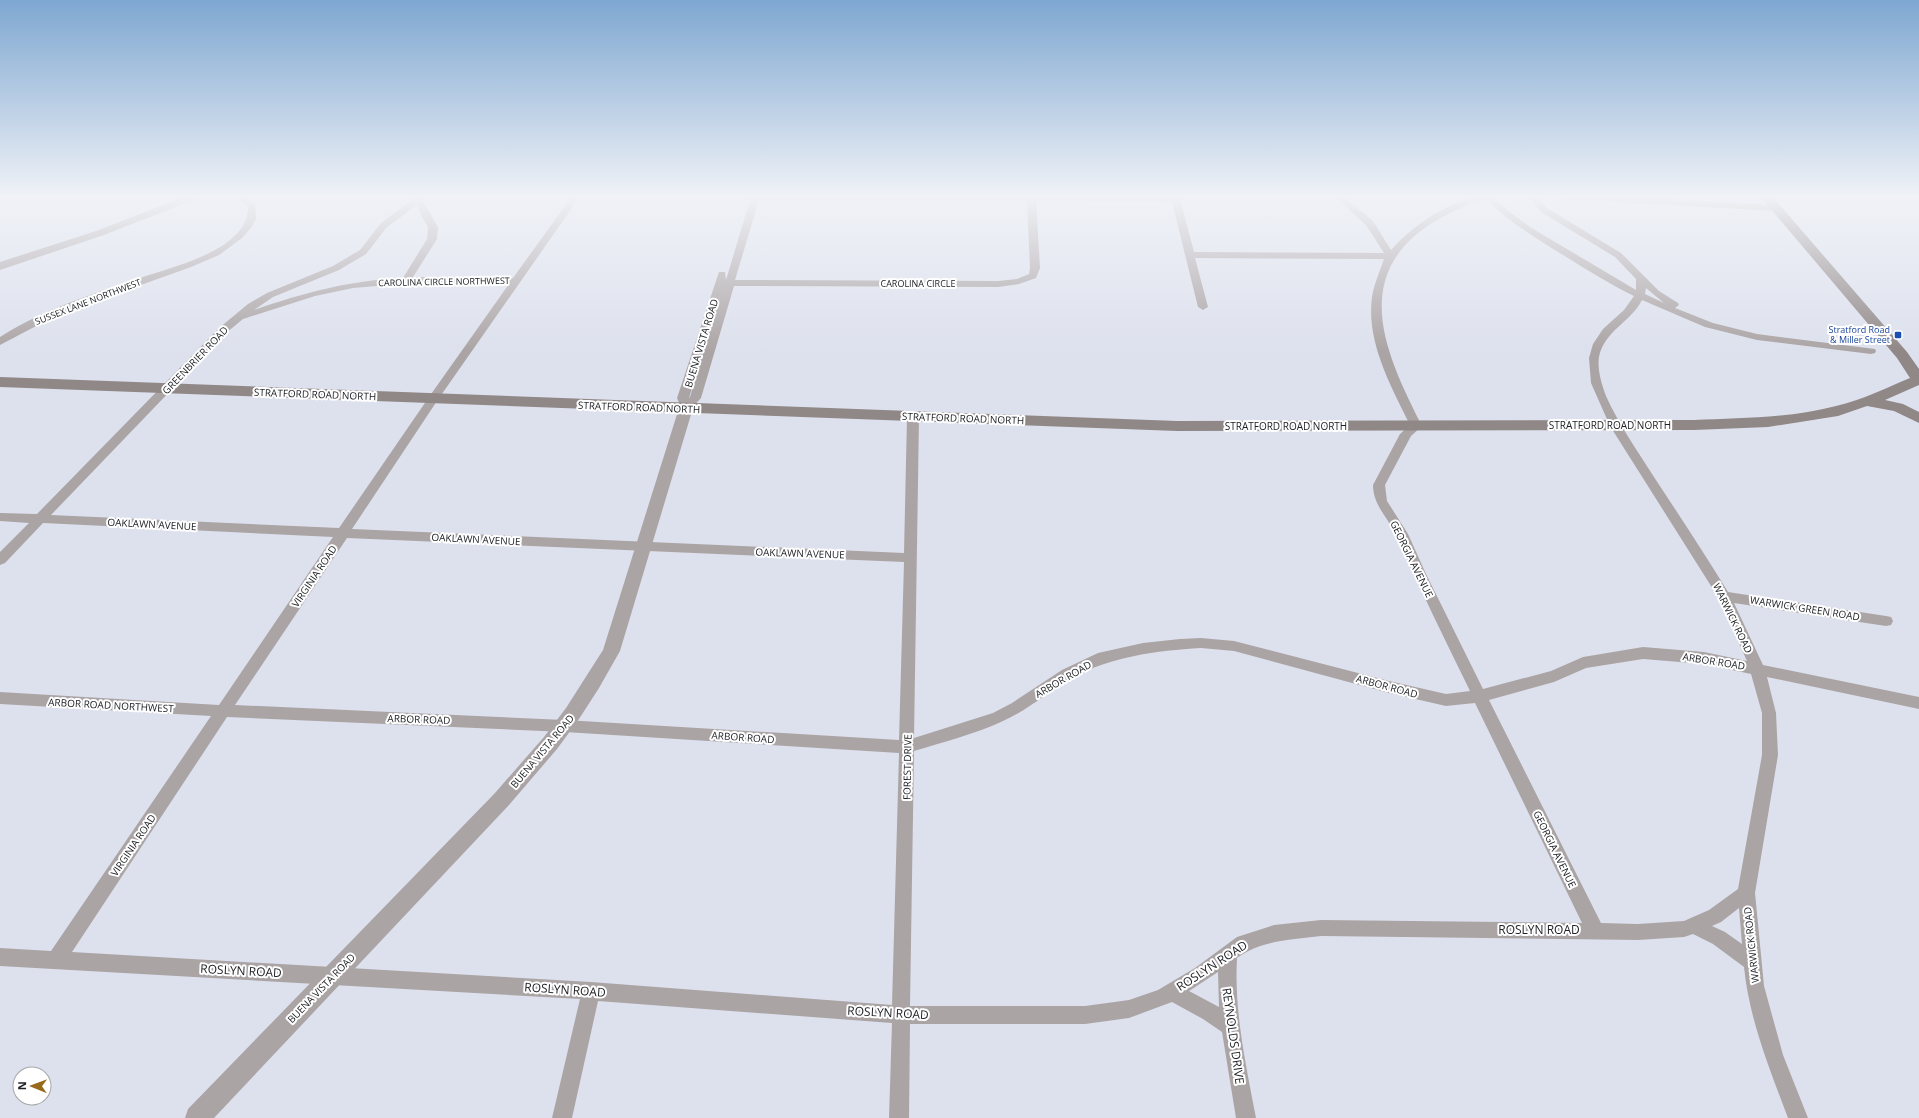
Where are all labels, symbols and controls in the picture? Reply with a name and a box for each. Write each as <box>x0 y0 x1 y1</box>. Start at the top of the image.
street label: CAROLINA CIRCLE NORTHWEST <box>378 274 510 289</box>
street label: SUSSEX LANE NORTHWEST <box>33 275 143 328</box>
street label: CAROLINA CIRCLE <box>880 277 956 290</box>
street label: BUENA VISTA ROAD <box>681 297 721 389</box>
street label: GREENBRIER ROAD <box>159 323 231 397</box>
place label: Stratford Road & Miller Street <box>1829 323 1890 346</box>
marker: Stratford Road & Miller Street <box>1893 330 1903 340</box>
street label: STRATFORD ROAD NORTH <box>254 385 376 403</box>
street label: STRATFORD ROAD NORTH <box>578 398 700 416</box>
street label: STRATFORD ROAD NORTH <box>902 409 1024 427</box>
street label: STRATFORD ROAD NORTH <box>1549 418 1671 432</box>
street label: STRATFORD ROAD NORTH <box>1225 419 1347 433</box>
street label: OAKLAWN AVENUE <box>107 515 197 533</box>
street label: GEORGIA AVENUE <box>1387 518 1437 600</box>
street label: OAKLAWN AVENUE <box>431 530 521 548</box>
street label: VIRGINIA ROAD <box>288 542 340 610</box>
street label: OAKLAWN AVENUE <box>755 544 845 562</box>
street label: WARWICK ROAD <box>1710 581 1756 655</box>
street label: WARWICK GREEN ROAD <box>1749 592 1861 624</box>
street label: ARBOR ROAD <box>1682 649 1746 673</box>
street label: ARBOR ROAD <box>1032 657 1094 701</box>
street label: ARBOR ROAD <box>1355 671 1419 701</box>
street label: ARBOR ROAD NORTHWEST <box>48 695 175 715</box>
street label: ARBOR ROAD <box>387 711 451 727</box>
street label: BUENA VISTA ROAD <box>507 711 577 791</box>
street label: ARBOR ROAD <box>711 728 775 746</box>
street label: FOREST DRIVE <box>899 734 915 800</box>
street label: GEORGIA AVENUE <box>1530 808 1580 890</box>
street label: VIRGINIA ROAD <box>107 811 159 879</box>
street label: WARWICK ROAD <box>1740 906 1762 984</box>
street label: ROSLYN ROAD <box>1498 921 1580 938</box>
street label: ROSLYN ROAD <box>1173 936 1251 995</box>
street label: BUENA VISTA ROAD <box>284 950 358 1026</box>
street label: ROSLYN ROAD <box>200 960 282 981</box>
street label: ROSLYN ROAD <box>524 978 606 1001</box>
street label: REYNOLDS DRIVE <box>1218 987 1249 1085</box>
street label: ROSLYN ROAD <box>847 1002 929 1023</box>
north arrow <box>12 1066 52 1106</box>
text: N <box>14 1081 29 1090</box>

